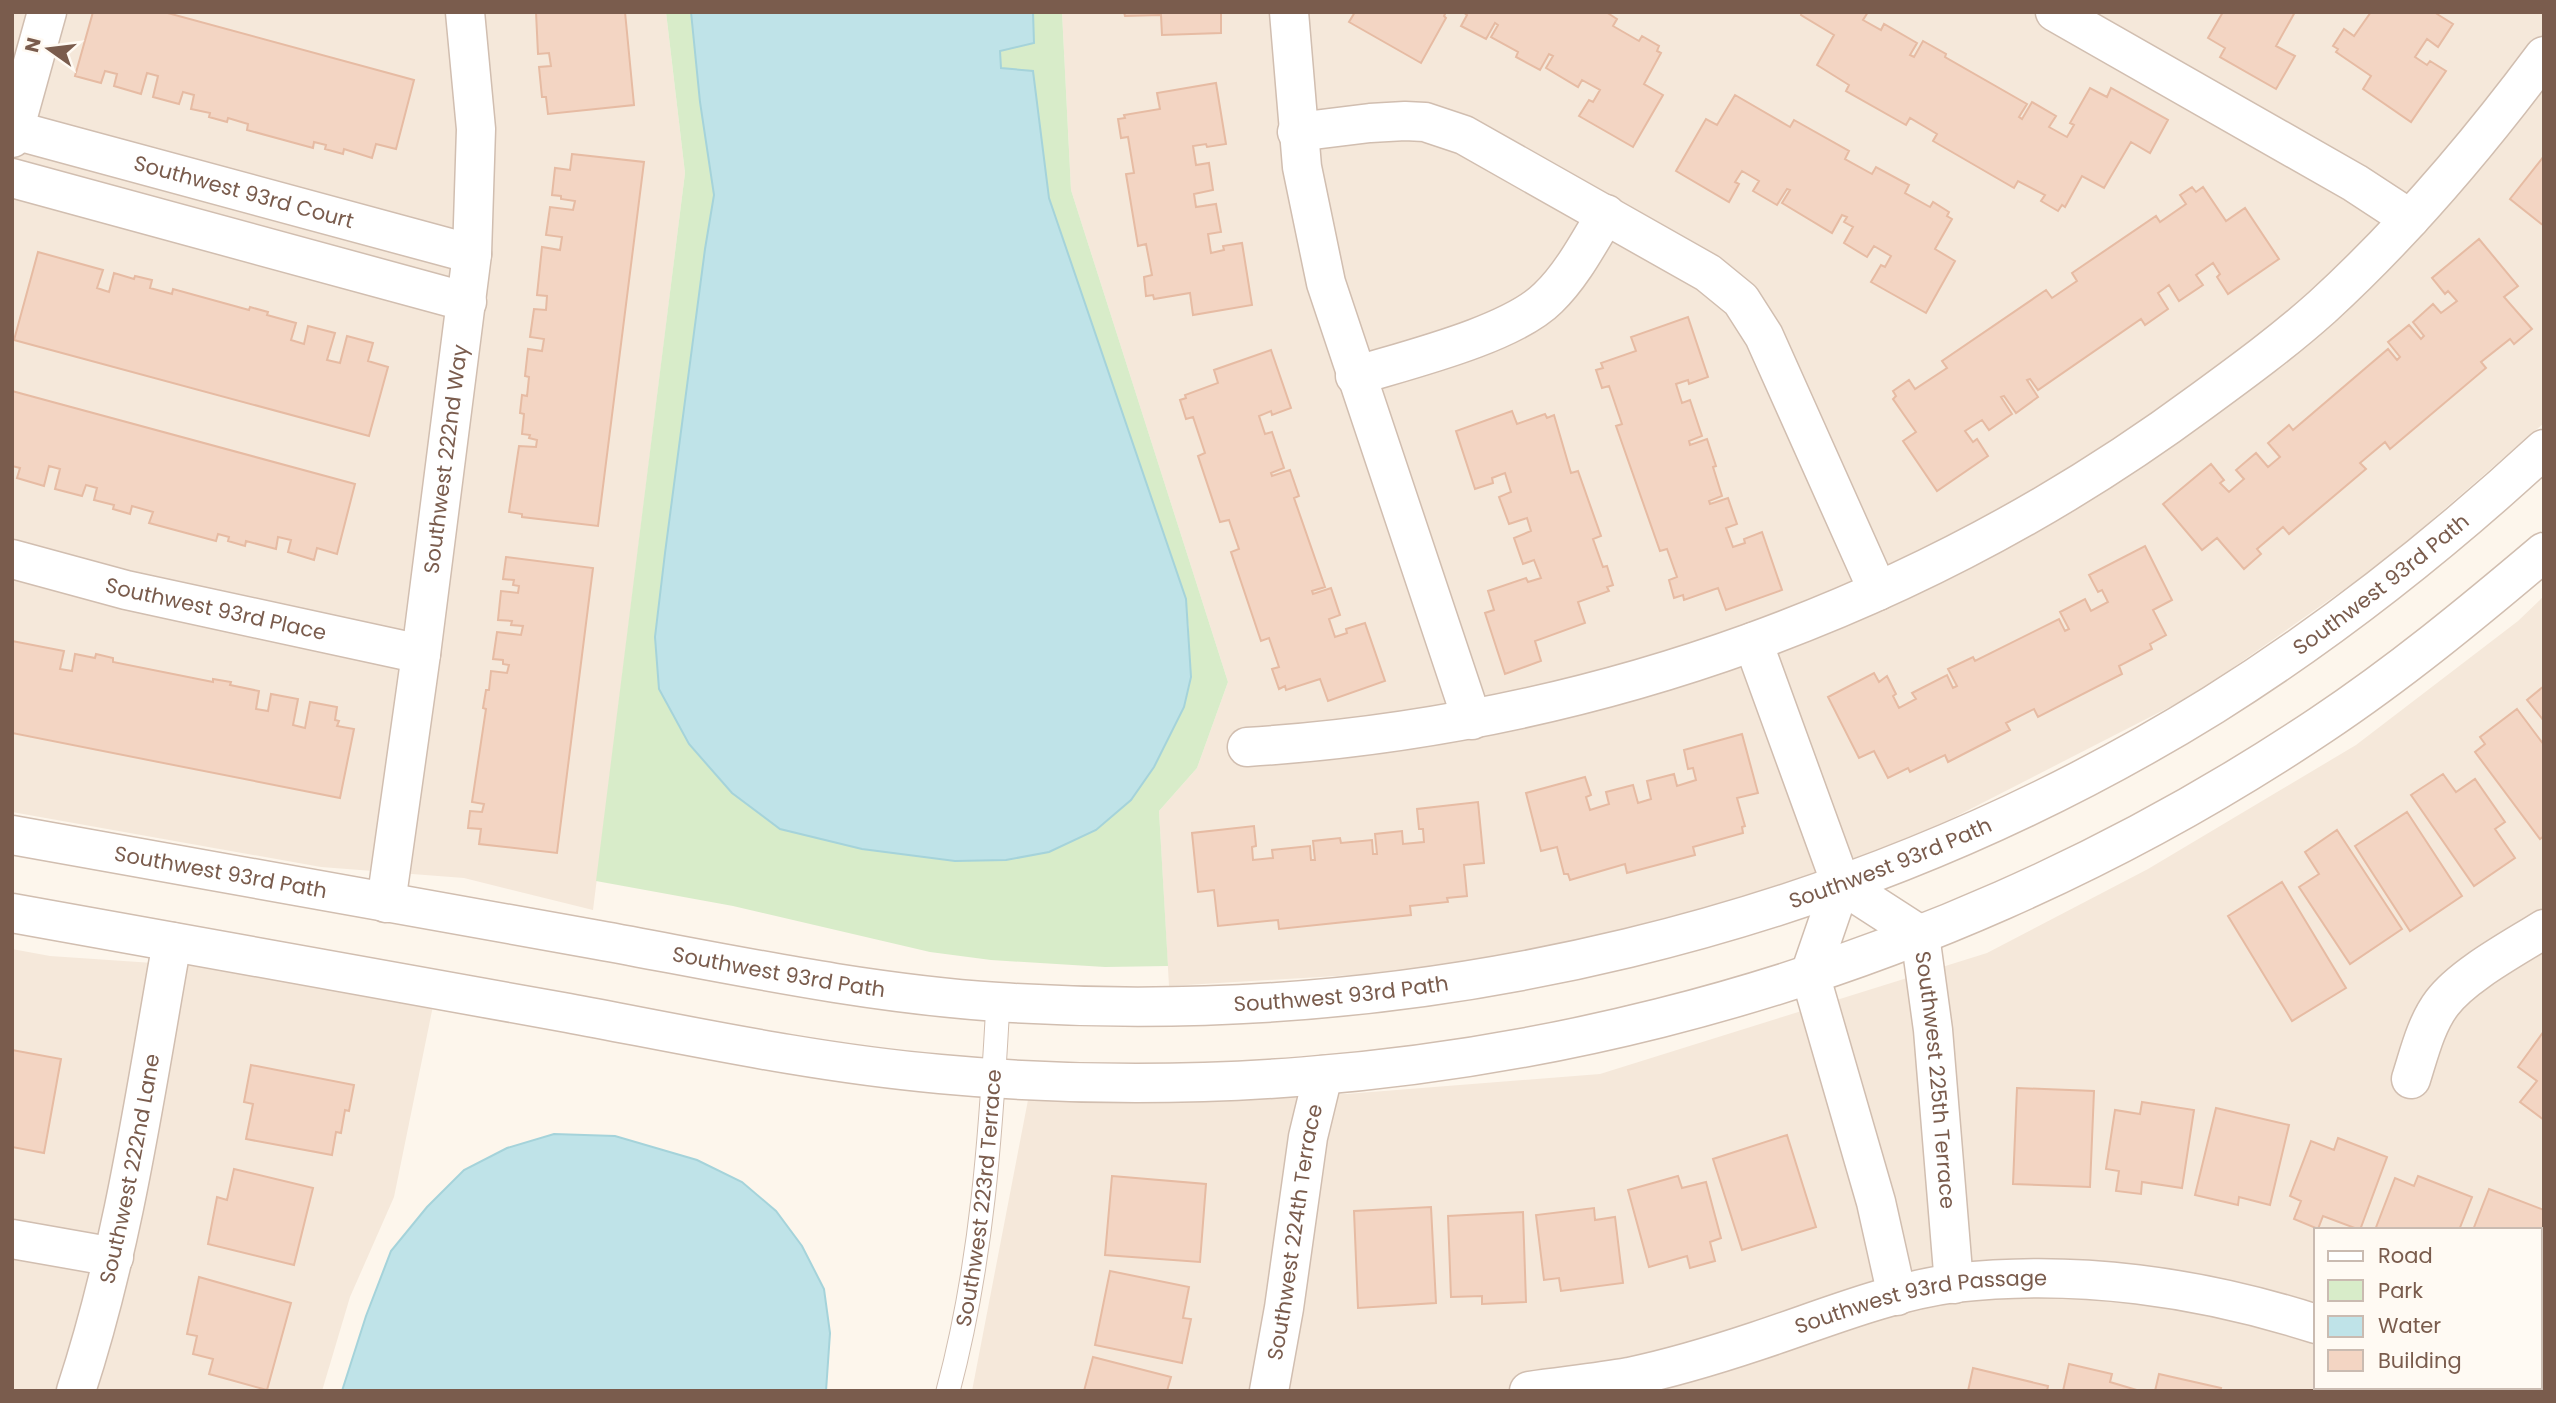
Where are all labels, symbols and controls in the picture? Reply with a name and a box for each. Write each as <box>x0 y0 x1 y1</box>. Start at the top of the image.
north arrow <box>14 14 84 84</box>
text: N <box>18 35 48 55</box>
street label: Southwest 93rd Court <box>131 148 357 235</box>
street label: Southwest 222nd Way <box>416 342 474 575</box>
street label: Southwest 93rd Path <box>2287 507 2475 662</box>
street label: Southwest 93rd Place <box>102 570 329 647</box>
street label: Southwest 93rd Path <box>1785 810 1996 915</box>
street label: Southwest 93rd Path <box>112 839 329 905</box>
street label: Southwest 93rd Path <box>670 939 887 1004</box>
street label: Southwest 225th Terrace <box>1908 949 1963 1210</box>
street label: Southwest 93rd Path <box>1233 968 1450 1018</box>
street label: Southwest 222nd Lane <box>92 1051 166 1287</box>
street label: Southwest 223rd Terrace <box>949 1068 1008 1329</box>
street label: Southwest 224th Terrace <box>1260 1101 1329 1362</box>
legend <box>2314 1228 2542 1389</box>
text: Road <box>2378 1241 2433 1270</box>
street label: Southwest 93rd Passage <box>1791 1263 2047 1341</box>
text: Park <box>2378 1276 2423 1305</box>
text: Water <box>2378 1311 2441 1340</box>
text: Building <box>2378 1346 2462 1375</box>

